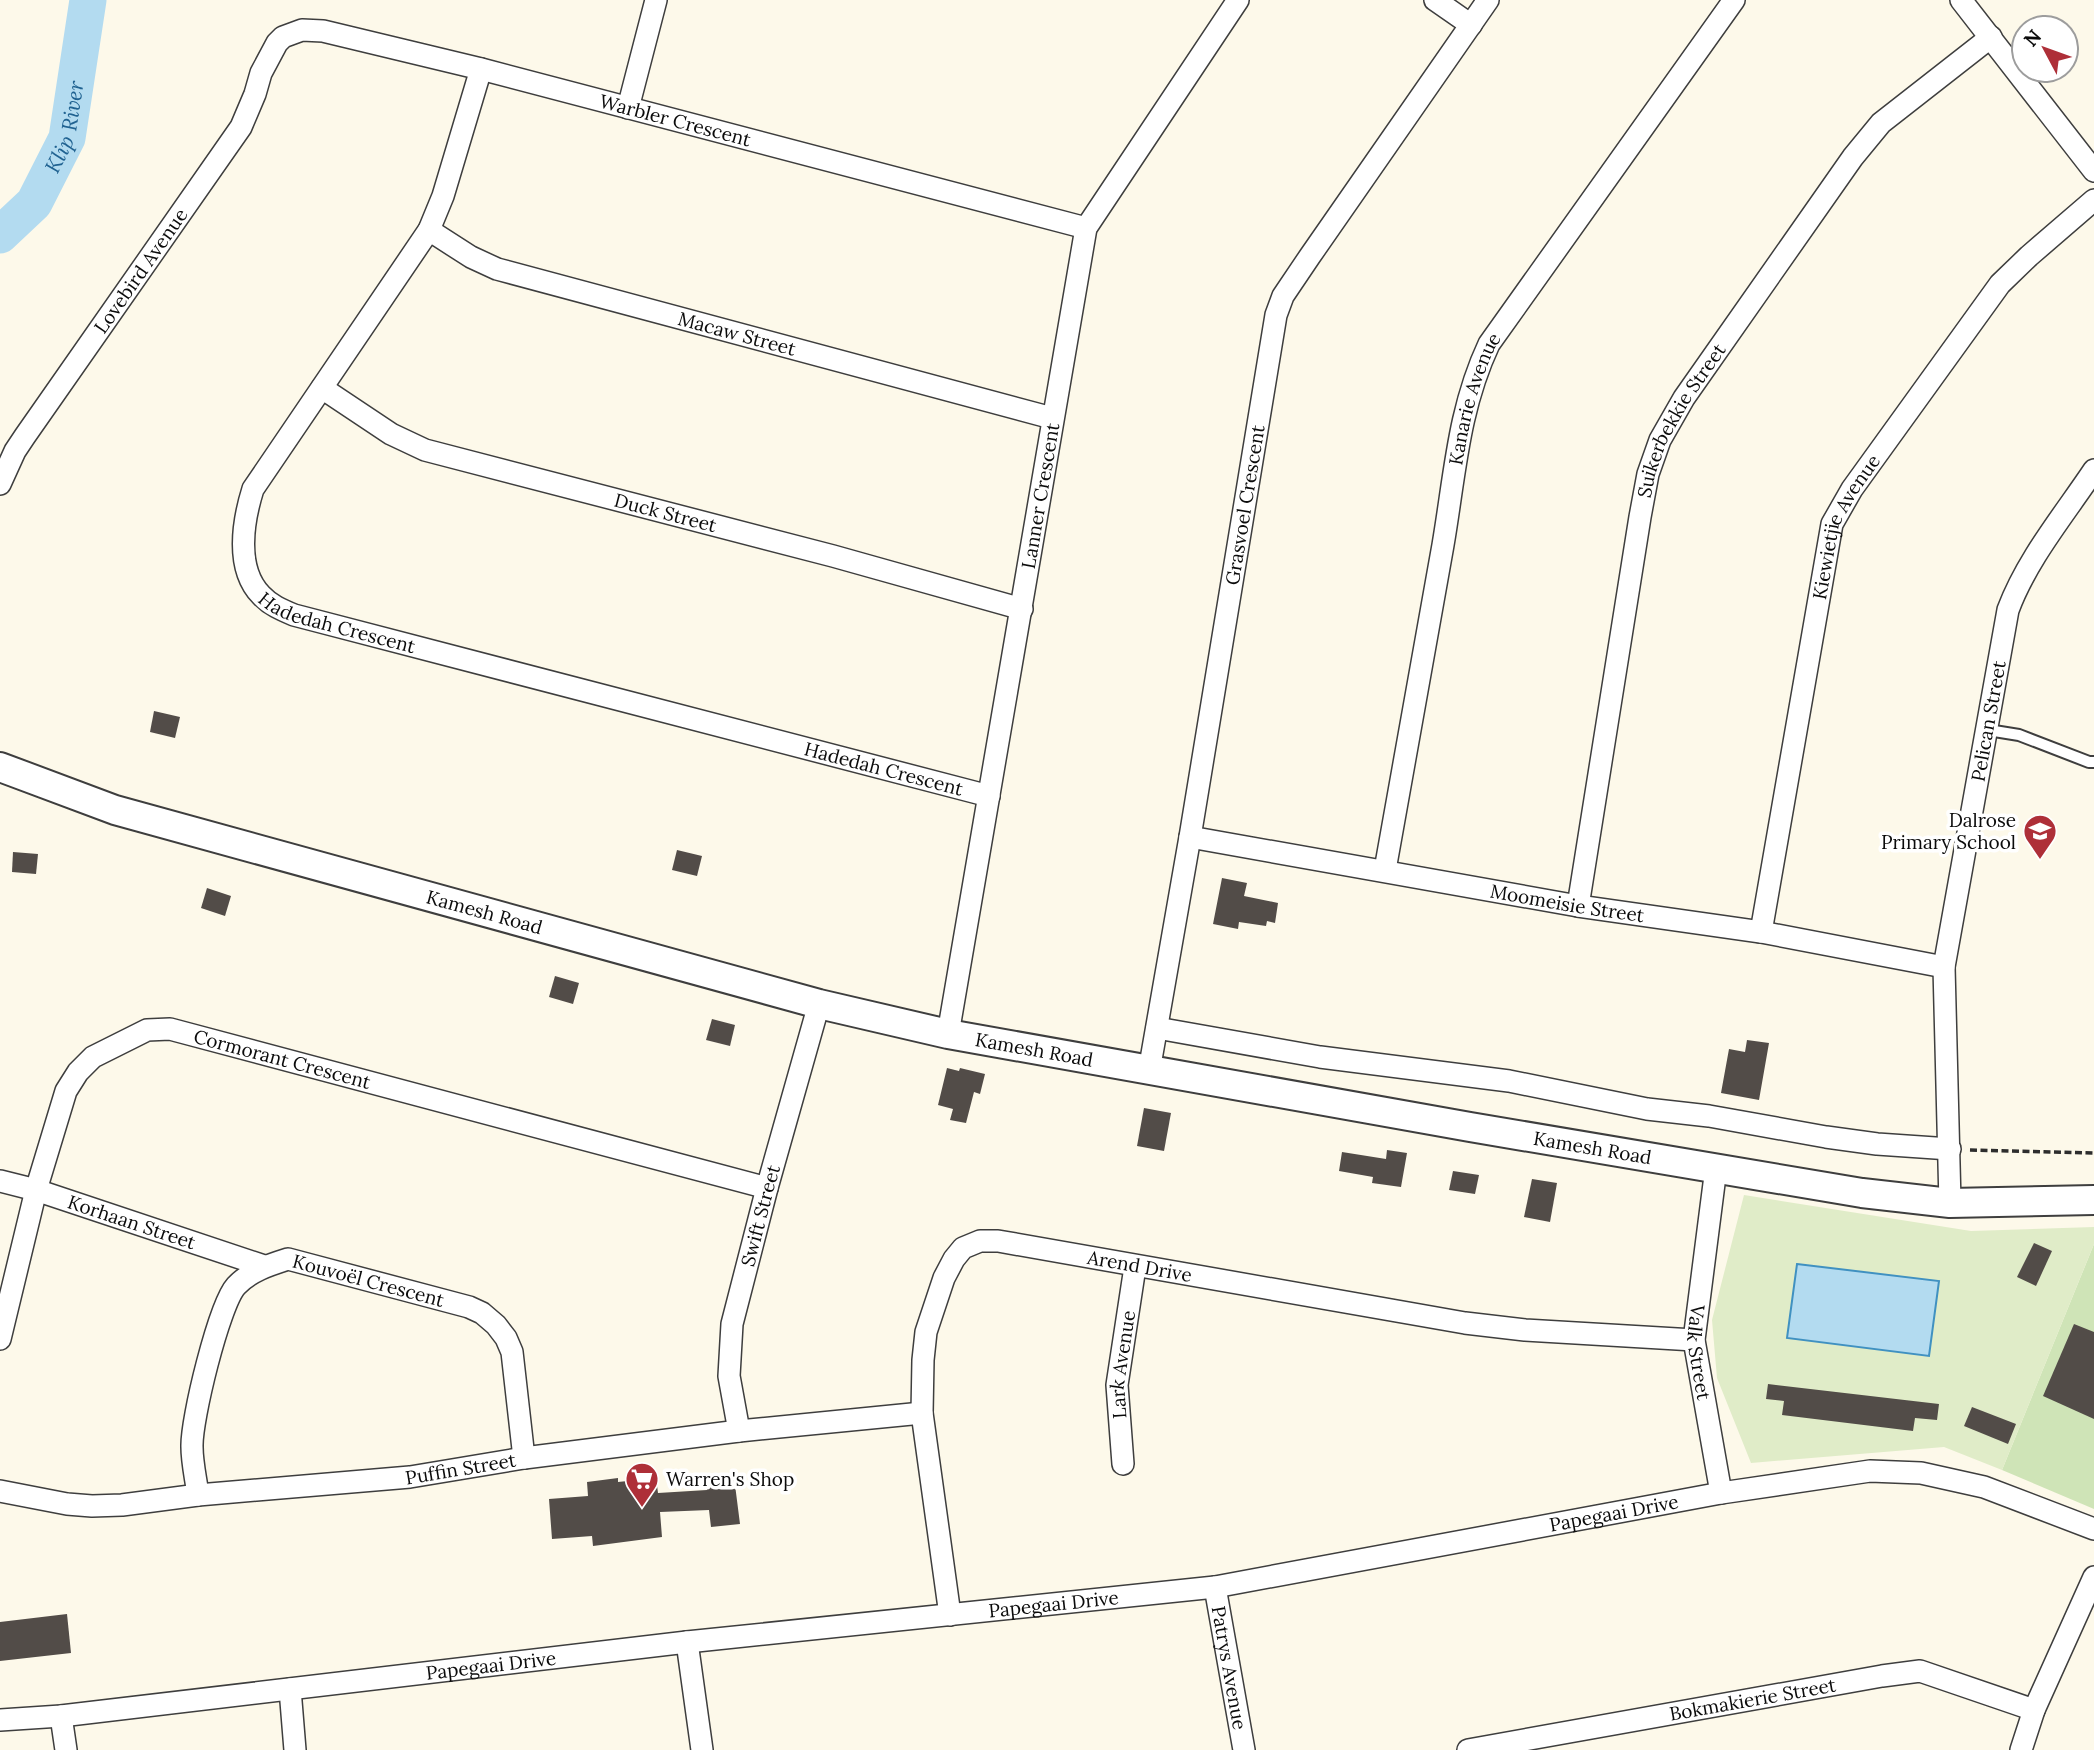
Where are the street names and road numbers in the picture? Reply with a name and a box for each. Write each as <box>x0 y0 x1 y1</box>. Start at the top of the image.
street label: Warbler Crescent <box>597 89 754 152</box>
street label: Lovebird Avenue <box>89 203 193 338</box>
street label: Macaw Street <box>675 306 799 361</box>
street label: Kanarie Avenue <box>1443 328 1506 467</box>
street label: Suikerbekkie Street <box>1632 338 1731 500</box>
street label: Lanner Crescent <box>1016 421 1065 571</box>
street label: Grasvoel Crescent <box>1220 423 1270 587</box>
street label: Kiewietjie Avenue <box>1807 450 1885 601</box>
street label: Duck Street <box>612 488 720 537</box>
street label: Hadedah Crescent <box>254 587 419 658</box>
street label: Pelican Street <box>1965 658 2011 783</box>
street label: Hadedah Crescent <box>802 736 966 801</box>
street label: Moomeisie Street <box>1488 879 1646 927</box>
street label: Kamesh Road <box>424 884 545 939</box>
street label: Cormorant Crescent <box>191 1024 374 1094</box>
street label: Kamesh Road <box>973 1027 1095 1072</box>
street label: Kamesh Road <box>1532 1126 1653 1169</box>
street label: Swift Street <box>735 1161 785 1269</box>
street label: Korhaan Street <box>65 1189 199 1255</box>
street label: Arend Drive <box>1085 1245 1194 1287</box>
street label: Kouvoël Crescent <box>290 1249 447 1312</box>
street label: Valk Street <box>1682 1302 1716 1402</box>
street label: Lark Avenue <box>1104 1309 1140 1420</box>
street label: Puffin Street <box>403 1447 518 1490</box>
street label: Papegaai Drive <box>1547 1489 1680 1537</box>
street label: Papegaai Drive <box>987 1585 1120 1623</box>
street label: Patrys Avenue <box>1207 1604 1252 1732</box>
street label: Papegaai Drive <box>424 1646 557 1685</box>
street label: Bokmakierie Street <box>1667 1672 1838 1726</box>

